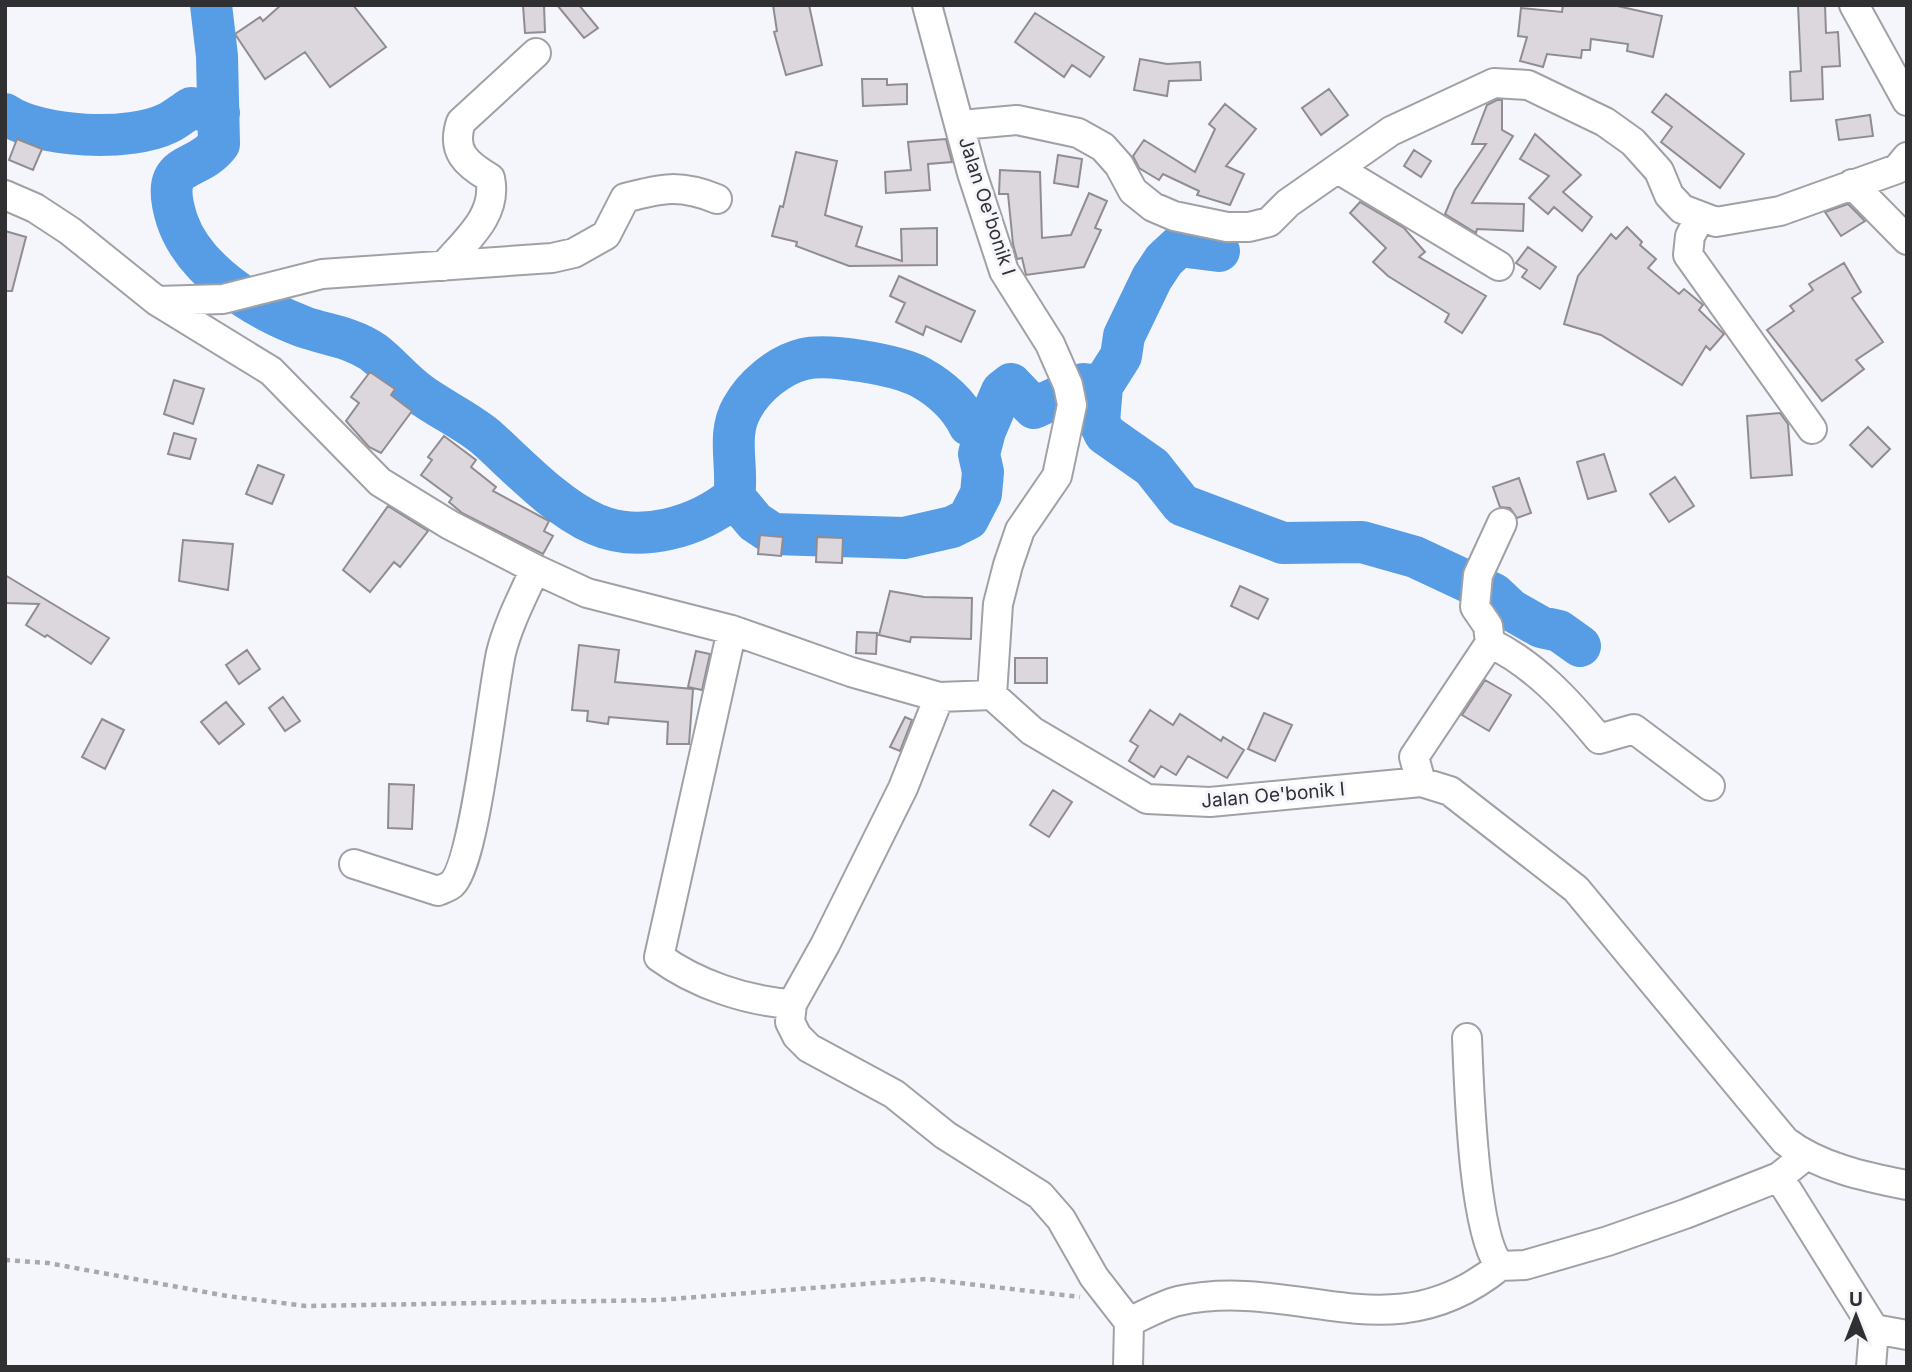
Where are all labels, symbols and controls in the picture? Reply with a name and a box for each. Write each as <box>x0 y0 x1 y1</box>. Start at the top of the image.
street label: Jalan Oe'bonik I <box>954 134 1020 278</box>
street label: Jalan Oe'bonik I <box>1200 777 1346 813</box>
north arrow <box>1821 1281 1891 1351</box>
text: U <box>1849 1288 1863 1311</box>

